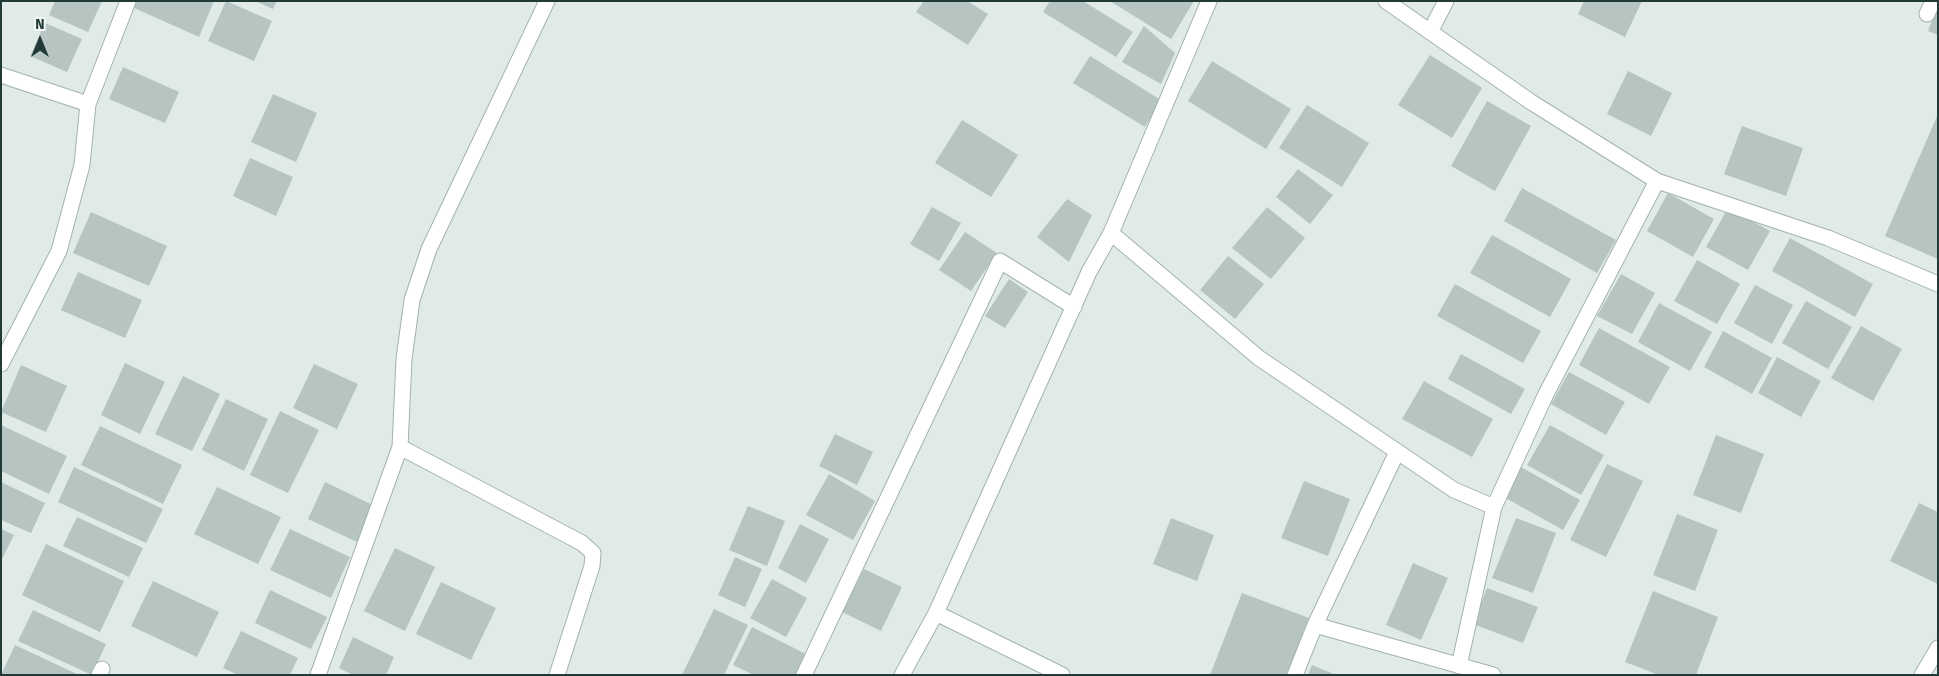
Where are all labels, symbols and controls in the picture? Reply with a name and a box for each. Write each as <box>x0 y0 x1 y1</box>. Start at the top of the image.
north arrow <box>15 15 65 65</box>
text: N <box>35 16 45 33</box>

